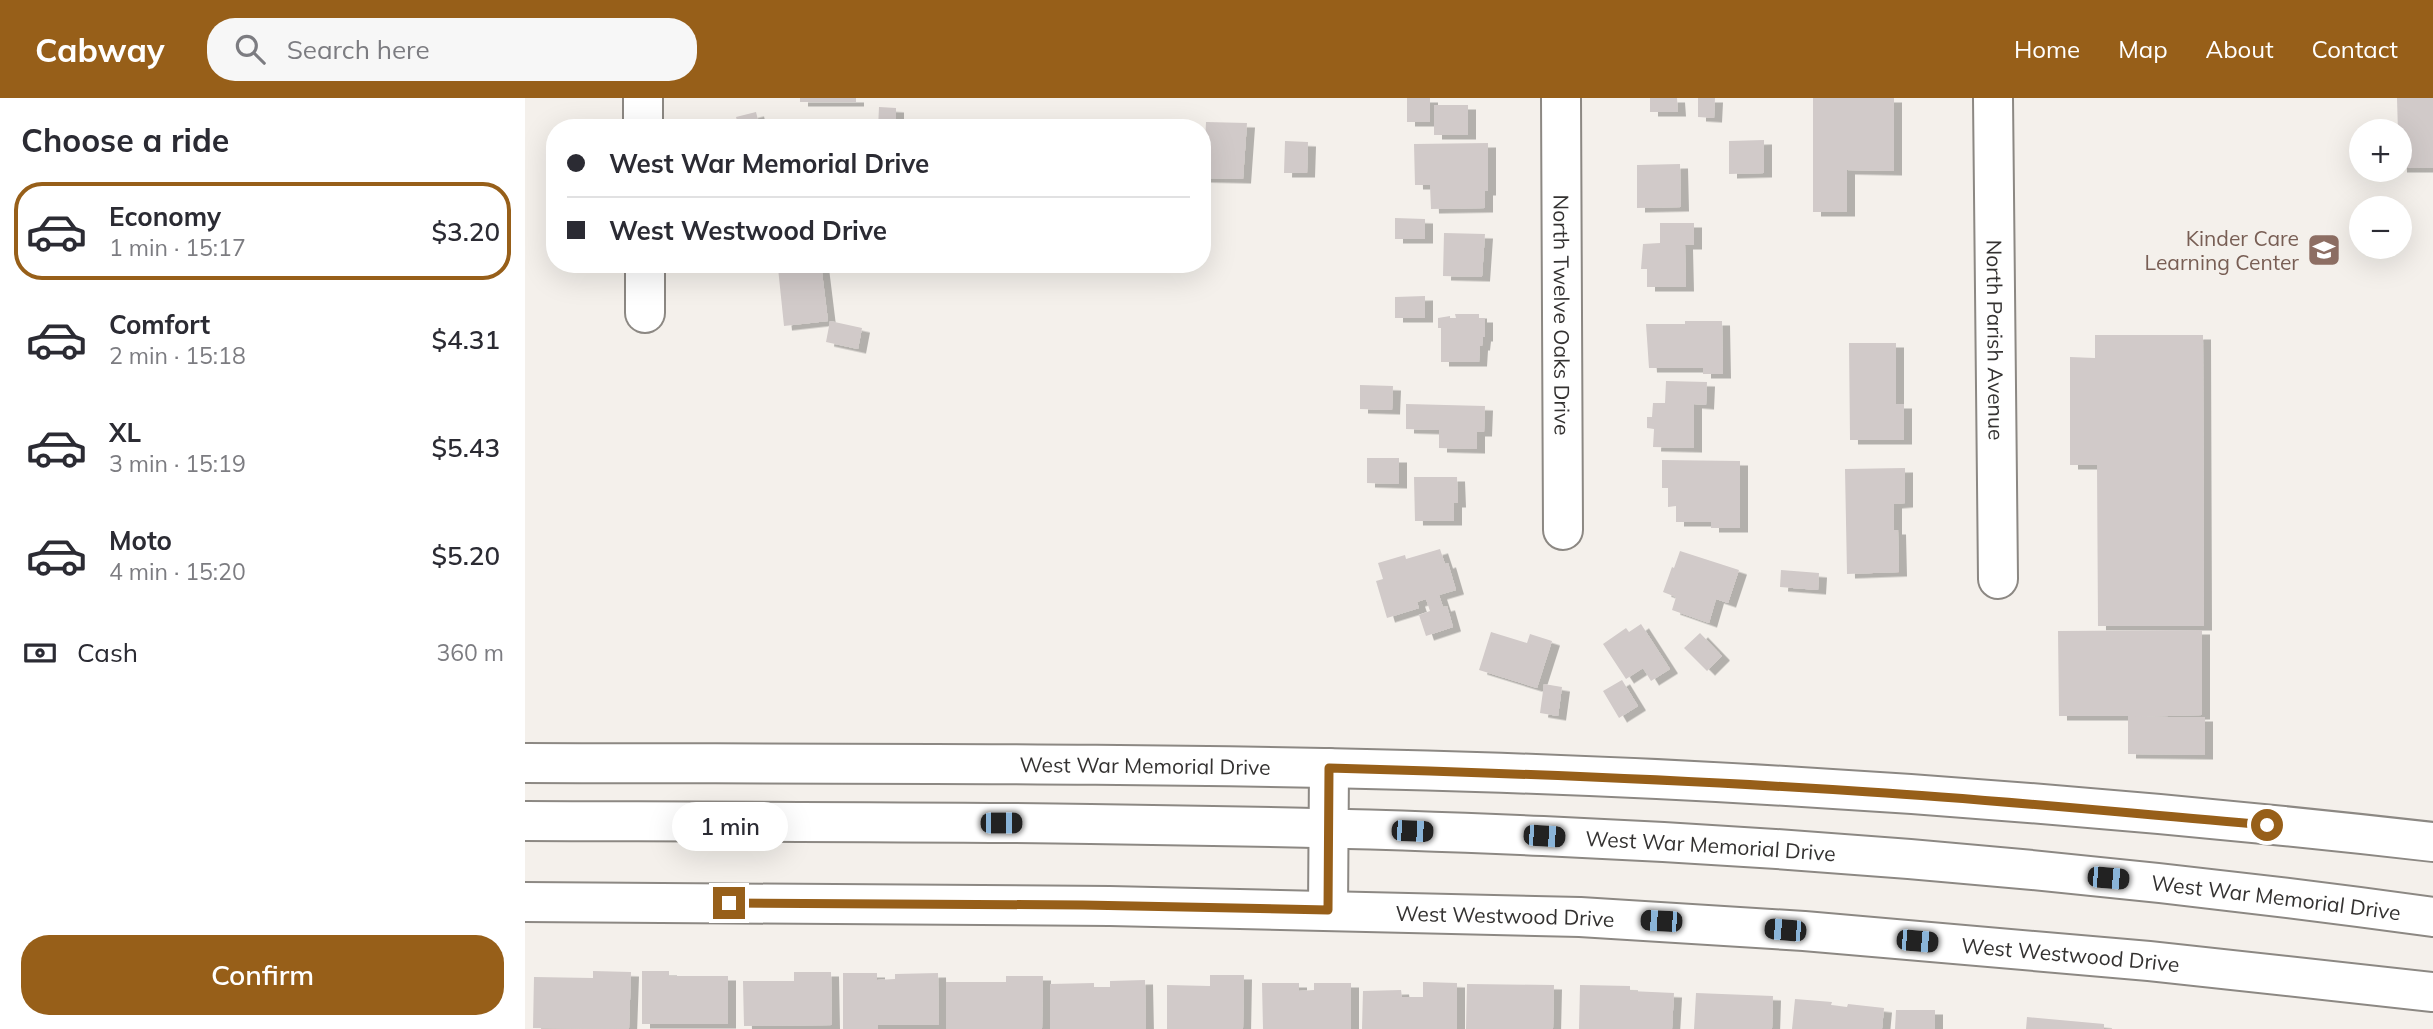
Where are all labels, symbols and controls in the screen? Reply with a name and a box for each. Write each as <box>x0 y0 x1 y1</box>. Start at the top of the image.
search box <box>207 18 697 81</box>
text: Cabway <box>35 29 165 70</box>
icon: search <box>231 30 269 68</box>
text: Search here <box>287 33 430 66</box>
text: Home <box>2014 34 2080 64</box>
text: Map <box>2118 34 2168 64</box>
text: About <box>2206 34 2274 64</box>
text: Contact <box>2312 34 2398 64</box>
map controls <box>2349 119 2412 259</box>
button: + <box>2349 119 2412 182</box>
text: Choose a ride <box>21 120 229 160</box>
text: West War Memorial Drive <box>609 147 929 180</box>
street label: North Twelve Oaks Drive <box>1548 194 1576 436</box>
button: − <box>2349 196 2412 259</box>
icon: car <box>25 200 88 263</box>
text: Economy <box>109 200 221 233</box>
text: West Westwood Drive <box>609 214 887 247</box>
text: $3.20 <box>431 215 500 248</box>
place label: Kinder Care Learning Center <box>2145 225 2299 275</box>
school or university icon: Kinder Care Learning Center <box>2305 231 2343 269</box>
text: 1 min · 15:17 <box>109 233 246 262</box>
street label: North Parish Avenue <box>1981 239 2010 441</box>
icon: car <box>25 308 88 371</box>
text: Comfort <box>109 308 210 341</box>
text: $4.31 <box>431 323 500 356</box>
text: 2 min · 15:18 <box>109 341 246 370</box>
icon: car <box>25 416 88 479</box>
text: XL <box>109 416 141 449</box>
text: $5.43 <box>431 431 500 464</box>
text: 3 min · 15:19 <box>109 449 246 478</box>
icon: car <box>25 524 88 587</box>
text: Moto <box>109 524 172 557</box>
text: $5.20 <box>431 539 500 572</box>
text: 4 min · 15:20 <box>109 557 246 586</box>
icon: cash <box>21 634 59 672</box>
text: Cash <box>77 636 138 669</box>
text: 360 m <box>436 638 504 667</box>
street label: West War Memorial Drive <box>1019 751 1271 780</box>
callout: 1 min <box>671 802 787 850</box>
route start <box>2251 809 2283 841</box>
text: 1 min <box>700 812 760 841</box>
car <box>981 813 1023 834</box>
car <box>1391 820 1434 842</box>
car <box>1523 824 1566 848</box>
street label: West War Memorial Drive <box>1585 825 1837 866</box>
car <box>2087 866 2130 890</box>
street label: West War Memorial Drive <box>2150 869 2402 925</box>
route end <box>713 887 745 919</box>
street label: West Westwood Drive <box>1395 900 1615 932</box>
car <box>1640 909 1683 933</box>
car <box>1764 918 1807 942</box>
car <box>1896 929 1939 953</box>
street label: West Westwood Drive <box>1960 932 2181 977</box>
button: Confirm <box>21 935 504 1015</box>

